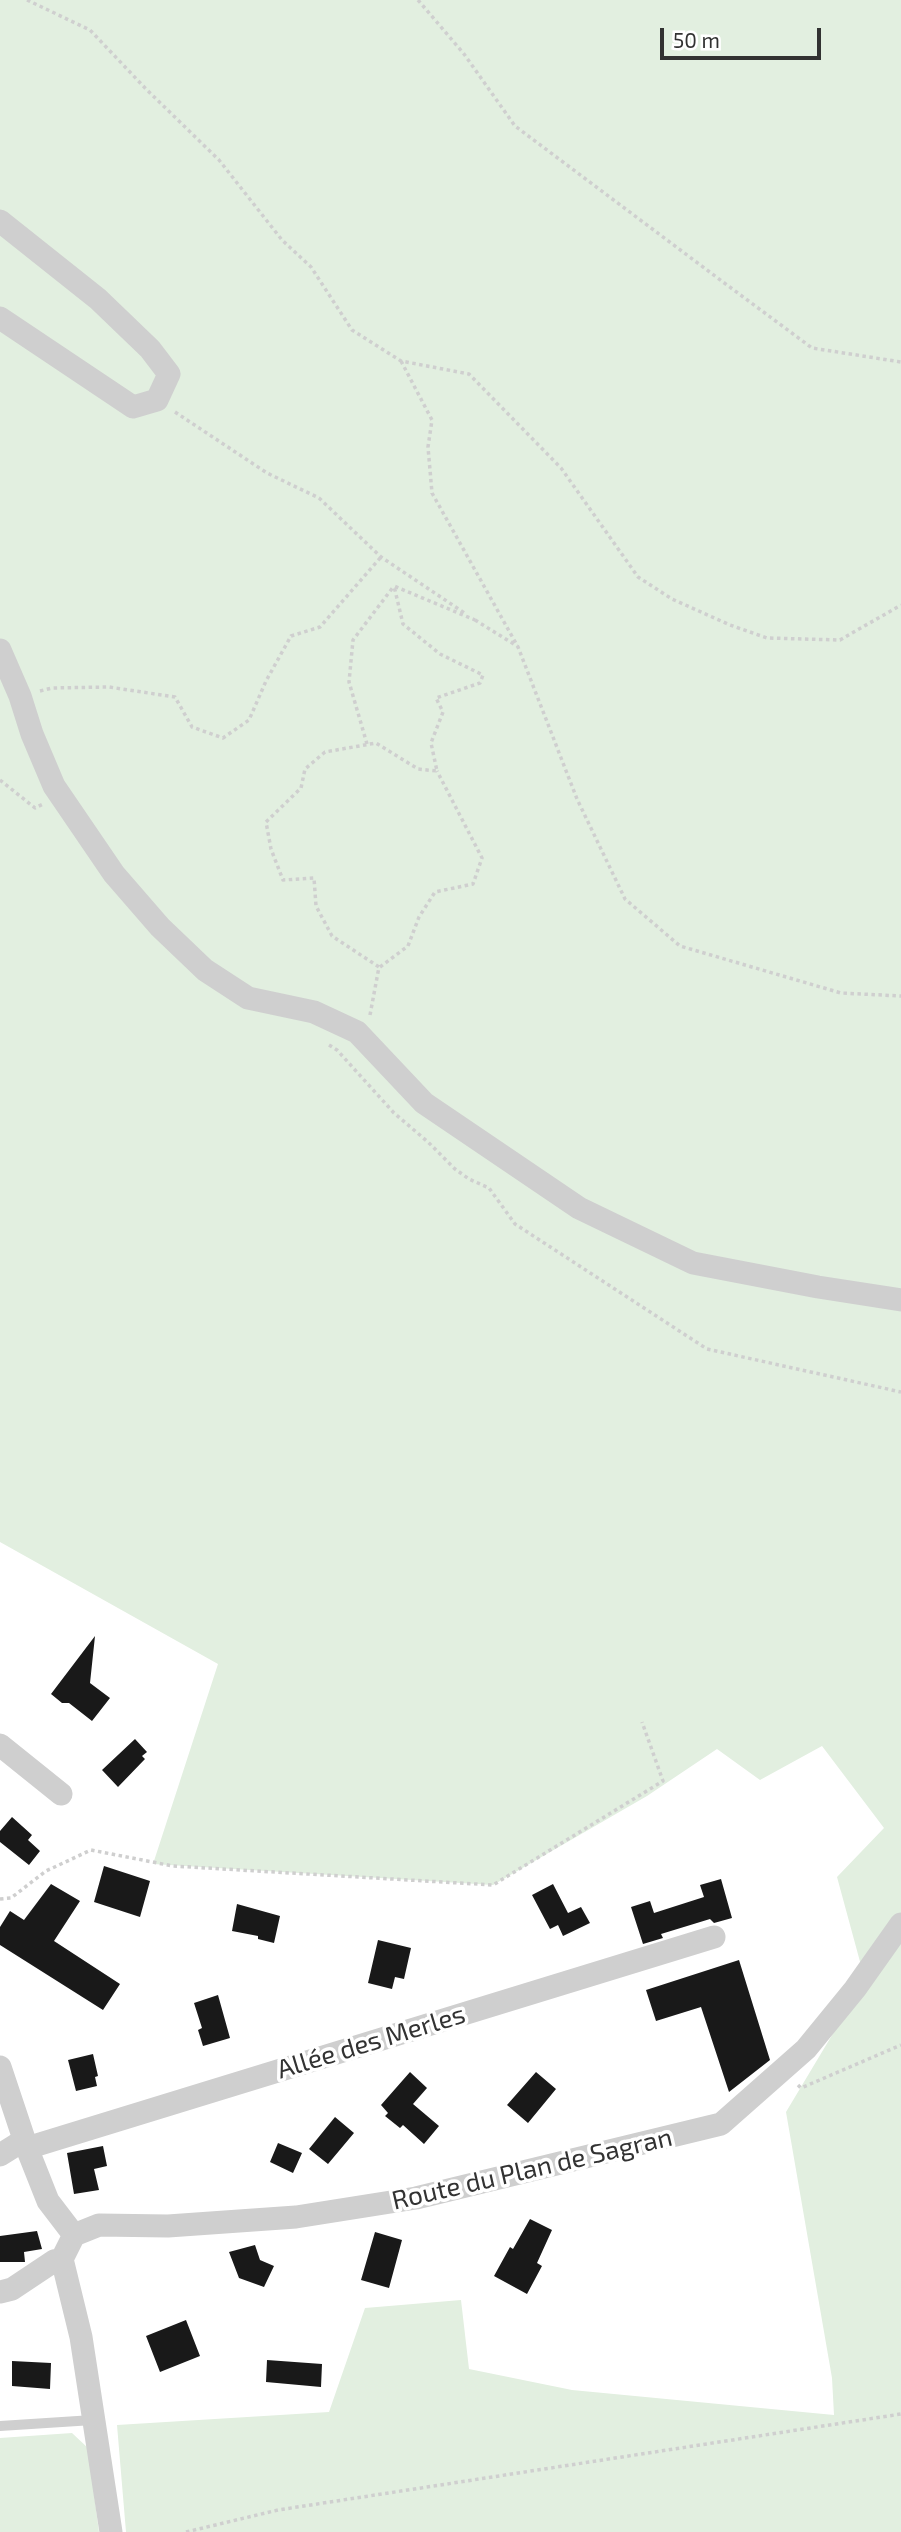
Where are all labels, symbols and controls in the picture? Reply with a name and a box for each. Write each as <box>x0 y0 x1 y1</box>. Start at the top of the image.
scale bar <box>663 14 824 58</box>
text: 50 m <box>673 27 720 52</box>
street label: Allée des Merles <box>273 1999 469 2085</box>
street label: Route du Plan de Sagran <box>389 2122 675 2216</box>

